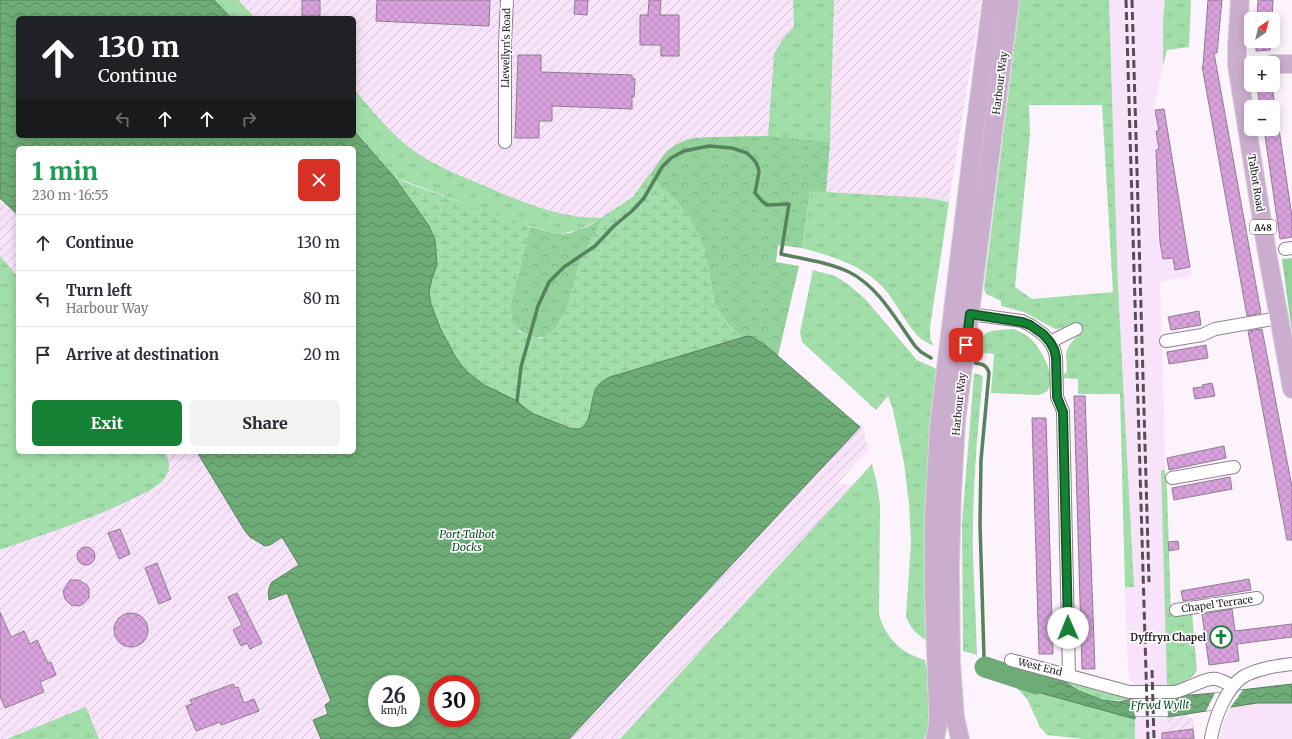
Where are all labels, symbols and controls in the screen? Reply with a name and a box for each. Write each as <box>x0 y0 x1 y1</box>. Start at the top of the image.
street label: Llewellyn's Road <box>499 8 513 88</box>
north arrow <box>1244 12 1280 48</box>
map controls <box>1244 12 1280 136</box>
text: 130 m <box>98 29 180 65</box>
icon: ahead <box>32 32 84 84</box>
street label: Harbour Way <box>990 51 1010 115</box>
button: + <box>1244 56 1280 92</box>
text: Continue <box>98 64 177 87</box>
button: − <box>1244 100 1280 136</box>
icon: left <box>112 108 134 130</box>
icon: ahead <box>154 108 176 130</box>
icon: ahead <box>196 108 218 130</box>
icon: right <box>238 108 260 130</box>
street label: Talbot Road <box>1245 153 1267 213</box>
text: 1 min <box>32 156 98 187</box>
button: close <box>298 159 340 201</box>
text: 230 m · 16:55 <box>32 187 109 204</box>
road number: A48 <box>1250 220 1276 234</box>
icon: ahead <box>32 232 54 254</box>
text: Continue <box>66 233 134 252</box>
text: 130 m <box>297 233 340 252</box>
text: Turn left <box>66 281 132 300</box>
icon: left <box>32 288 54 310</box>
text: 80 m <box>303 289 340 308</box>
text: Harbour Way <box>66 300 148 317</box>
pin <box>949 328 983 362</box>
icon: arrive <box>955 334 977 356</box>
icon: arrive <box>32 344 54 366</box>
text: Arrive at destination <box>66 345 219 364</box>
text: 20 m <box>303 345 340 364</box>
street label: Harbour Way <box>949 372 969 436</box>
button: Exit <box>32 400 182 446</box>
button: Share <box>190 400 340 446</box>
water label: Port Talbot Docks <box>439 527 495 554</box>
street label: Chapel Terrace <box>1181 593 1253 615</box>
position arrow <box>1047 607 1089 649</box>
church icon: Dyffryn Chapel <box>1208 624 1234 650</box>
place label: Dyffryn Chapel <box>1130 631 1207 644</box>
street label: West End <box>1016 655 1063 679</box>
speed limit sign: 30 <box>428 675 480 727</box>
text: 26 <box>382 683 406 708</box>
water label: Ffrwd Wyllt <box>1130 697 1190 713</box>
text: km/h <box>381 704 407 717</box>

